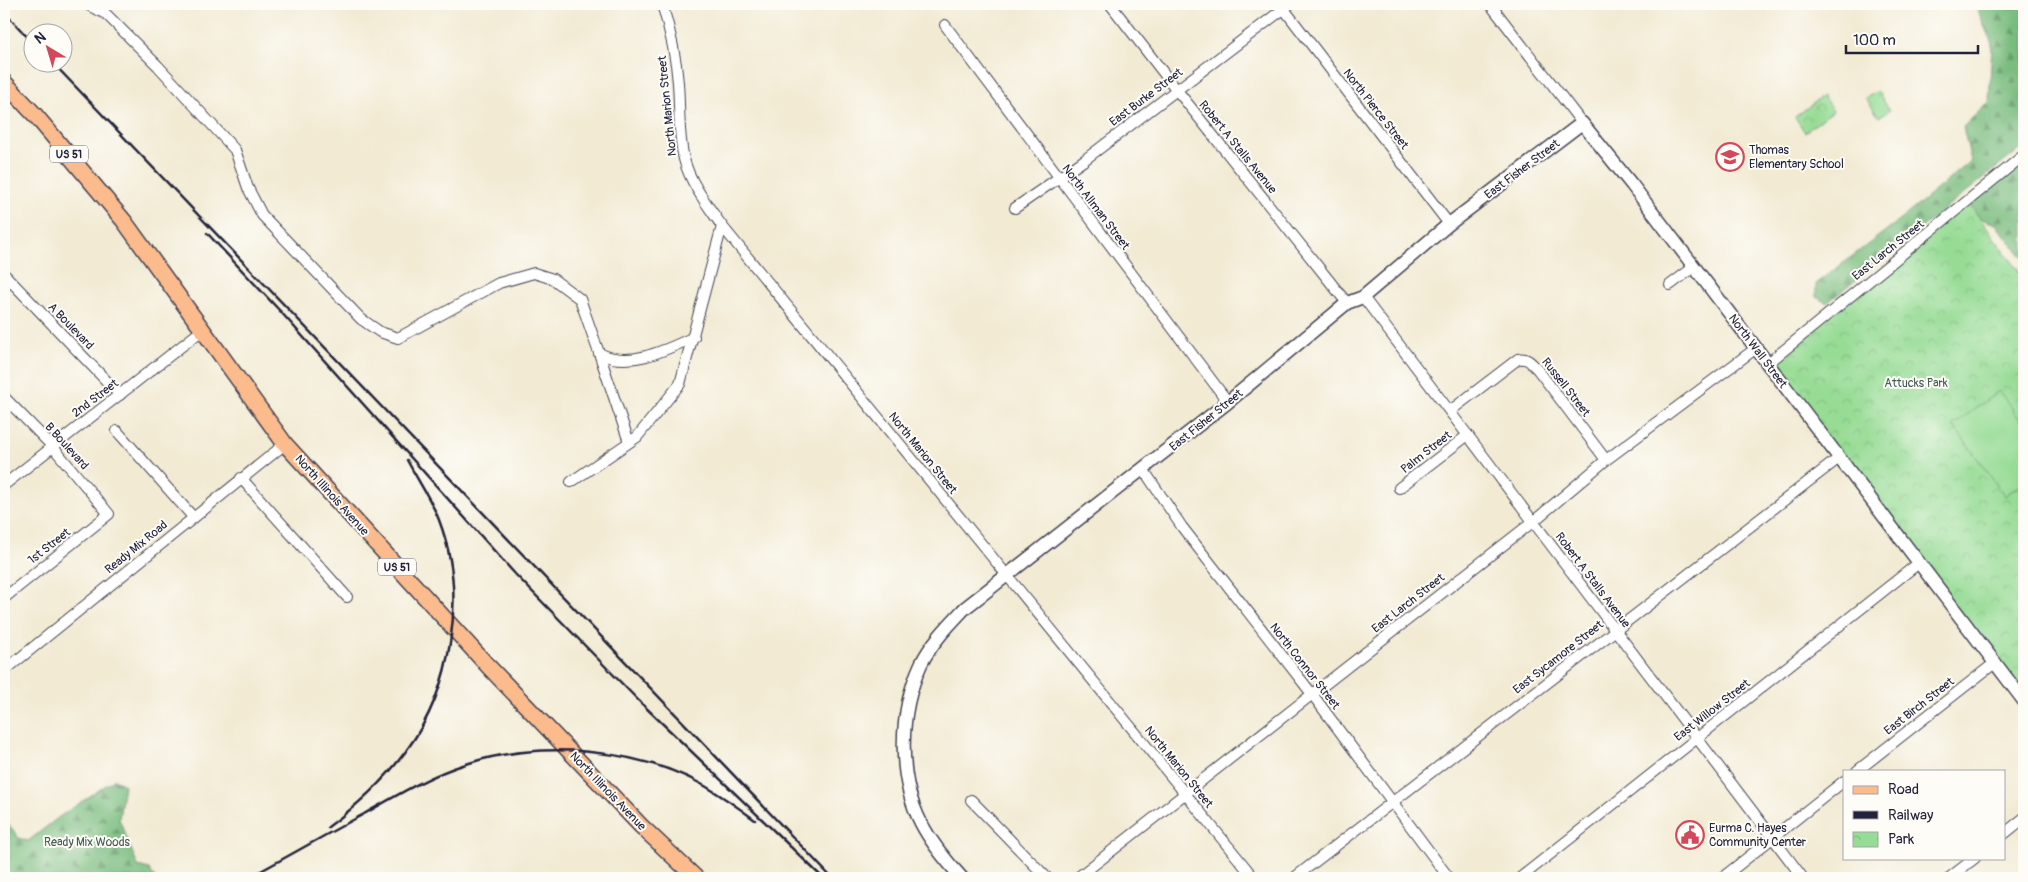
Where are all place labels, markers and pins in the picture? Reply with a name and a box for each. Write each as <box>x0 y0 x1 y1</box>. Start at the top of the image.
school or university icon: Thomas Elementary School <box>1715 142 1745 172</box>
place label: Thomas Elementary School <box>1749 143 1844 172</box>
public building icon: Eurma C. Hayes Community Center <box>1675 820 1705 850</box>
place label: Eurma C. Hayes Community Center <box>1709 821 1807 850</box>

